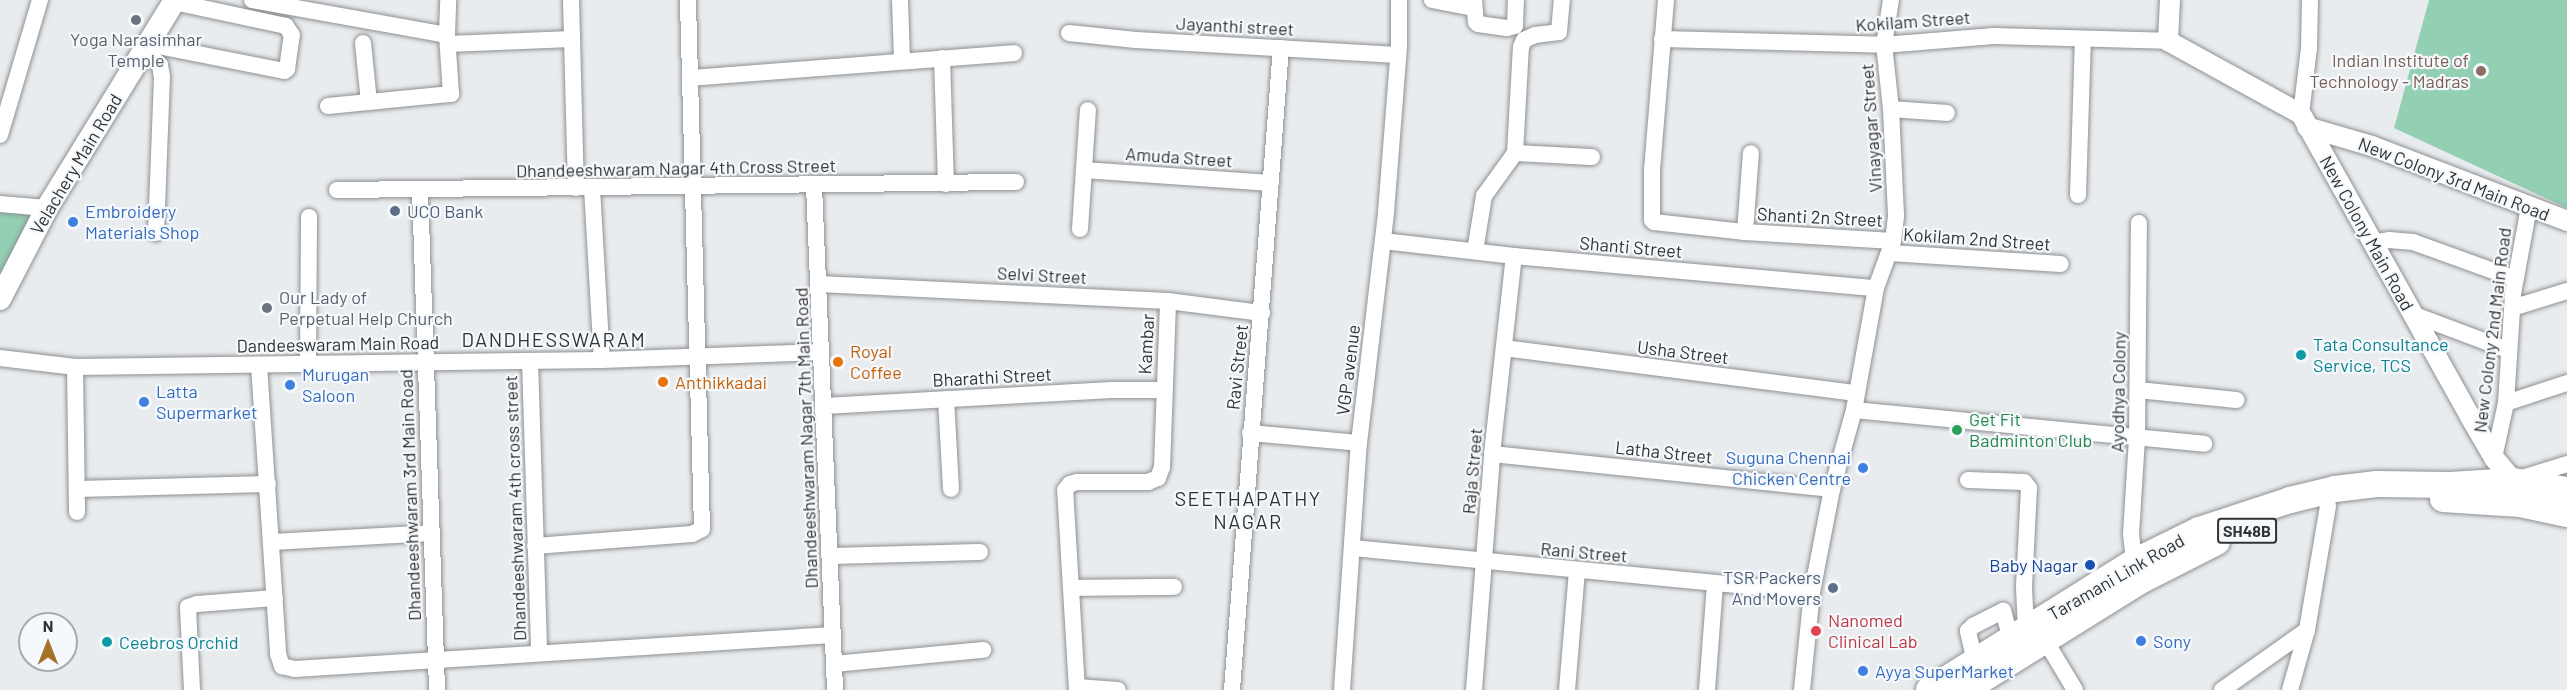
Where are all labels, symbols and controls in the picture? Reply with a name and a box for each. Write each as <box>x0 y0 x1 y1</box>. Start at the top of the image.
street label: Kokilam Street <box>1855 6 1971 36</box>
street label: Jayanthi street <box>1175 12 1295 40</box>
marker: Yoga Narasimhar Temple <box>129 13 143 27</box>
place label: Yoga Narasimhar Temple <box>70 29 202 72</box>
place label: Indian Institute of Technology - Madras <box>2310 50 2469 92</box>
street label: Vinayagar Street <box>1856 63 1886 193</box>
marker: Indian Institute of Technology - Madras <box>2474 64 2488 78</box>
street label: Velachery Main Road <box>26 90 126 238</box>
street label: New Colony 3rd Main Road <box>2355 133 2553 225</box>
street label: Amuda Street <box>1125 142 1233 172</box>
street label: New Colony Main Road <box>2315 152 2419 314</box>
street label: Dhandeeshwaram Nagar 4th Cross Street <box>516 154 836 182</box>
place label: UCO Bank <box>407 200 483 222</box>
place label: Embroidery Materials Shop <box>85 201 199 244</box>
street label: Shanti 2n Street <box>1757 203 1883 231</box>
marker: UCO Bank <box>388 204 402 218</box>
marker: Embroidery Materials Shop <box>66 215 80 229</box>
street label: Kokilam 2nd Street <box>1903 223 2051 255</box>
street label: New Colony 2nd Main Road <box>2469 226 2515 434</box>
street label: Shanti Street <box>1579 232 1683 262</box>
street label: Selvi Street <box>996 262 1088 288</box>
place label: Our Lady of Perpetual Help Church <box>279 287 453 330</box>
street label: Dhandeeshwaram Nagar 7th Main Road <box>790 287 822 589</box>
marker: Our Lady of Perpetual Help Church <box>260 301 274 315</box>
street label: Kambar <box>1134 313 1158 375</box>
street label: Ravi Street <box>1222 323 1252 411</box>
street label: VGP avenue <box>1332 323 1364 417</box>
district label: DANDHESSWARAM <box>462 327 646 351</box>
street label: Dandeeswaram Main Road <box>236 331 440 357</box>
street label: Ayodhya Colony <box>2106 331 2130 453</box>
place label: Tata Consultance Service, TCS <box>2313 334 2449 376</box>
street label: Usha Street <box>1636 336 1730 368</box>
place label: Royal Coffee <box>850 341 902 384</box>
marker: Tata Consultance Service, TCS <box>2294 348 2308 362</box>
marker: Royal Coffee <box>831 355 845 369</box>
street label: Bharathi Street <box>932 363 1052 391</box>
place label: Murugan Saloon <box>302 364 369 406</box>
street label: Dhandeeshwaram 3rd Main Road <box>395 369 425 621</box>
place label: Anthikkadai <box>675 371 767 393</box>
street label: Dhandeeshwaram 4th cross street <box>500 375 530 641</box>
marker: Anthikkadai <box>656 375 670 389</box>
marker: Murugan Saloon <box>283 378 297 392</box>
place label: Latta Supermarket <box>156 381 257 424</box>
marker: Latta Supermarket <box>137 395 151 409</box>
place label: Get Fit Badminton Club <box>1969 409 2092 452</box>
marker: Get Fit Badminton Club <box>1950 423 1964 437</box>
street label: Raja Street <box>1457 427 1487 515</box>
street label: Latha Street <box>1614 436 1714 468</box>
place label: Suguna Chennai Chicken Centre <box>1726 447 1851 490</box>
marker: Suguna Chennai Chicken Centre <box>1856 461 1870 475</box>
district label: SEETHAPATHY NAGAR <box>1174 486 1322 533</box>
road number: SH48B <box>2217 518 2277 544</box>
street label: Taramani Link Road <box>2044 529 2188 625</box>
street label: Rani Street <box>1540 537 1628 567</box>
place label: Baby Nagar <box>1989 554 2078 576</box>
marker: Baby Nagar <box>2083 558 2097 572</box>
place label: TSR Packers And Movers <box>1723 567 1821 610</box>
marker: TSR Packers And Movers <box>1826 581 1840 595</box>
place label: Nanomed Clinical Lab <box>1828 610 1917 652</box>
north arrow <box>18 612 78 672</box>
text: N <box>43 616 53 635</box>
marker: Nanomed Clinical Lab <box>1809 624 1823 638</box>
place label: Sony <box>2153 630 2191 652</box>
place label: Ceebros Orchid <box>119 631 239 653</box>
marker: Sony <box>2134 634 2148 648</box>
marker: Ceebros Orchid <box>100 635 114 649</box>
place label: Ayya SuperMarket <box>1875 660 2014 682</box>
marker: Ayya SuperMarket <box>1856 664 1870 678</box>

